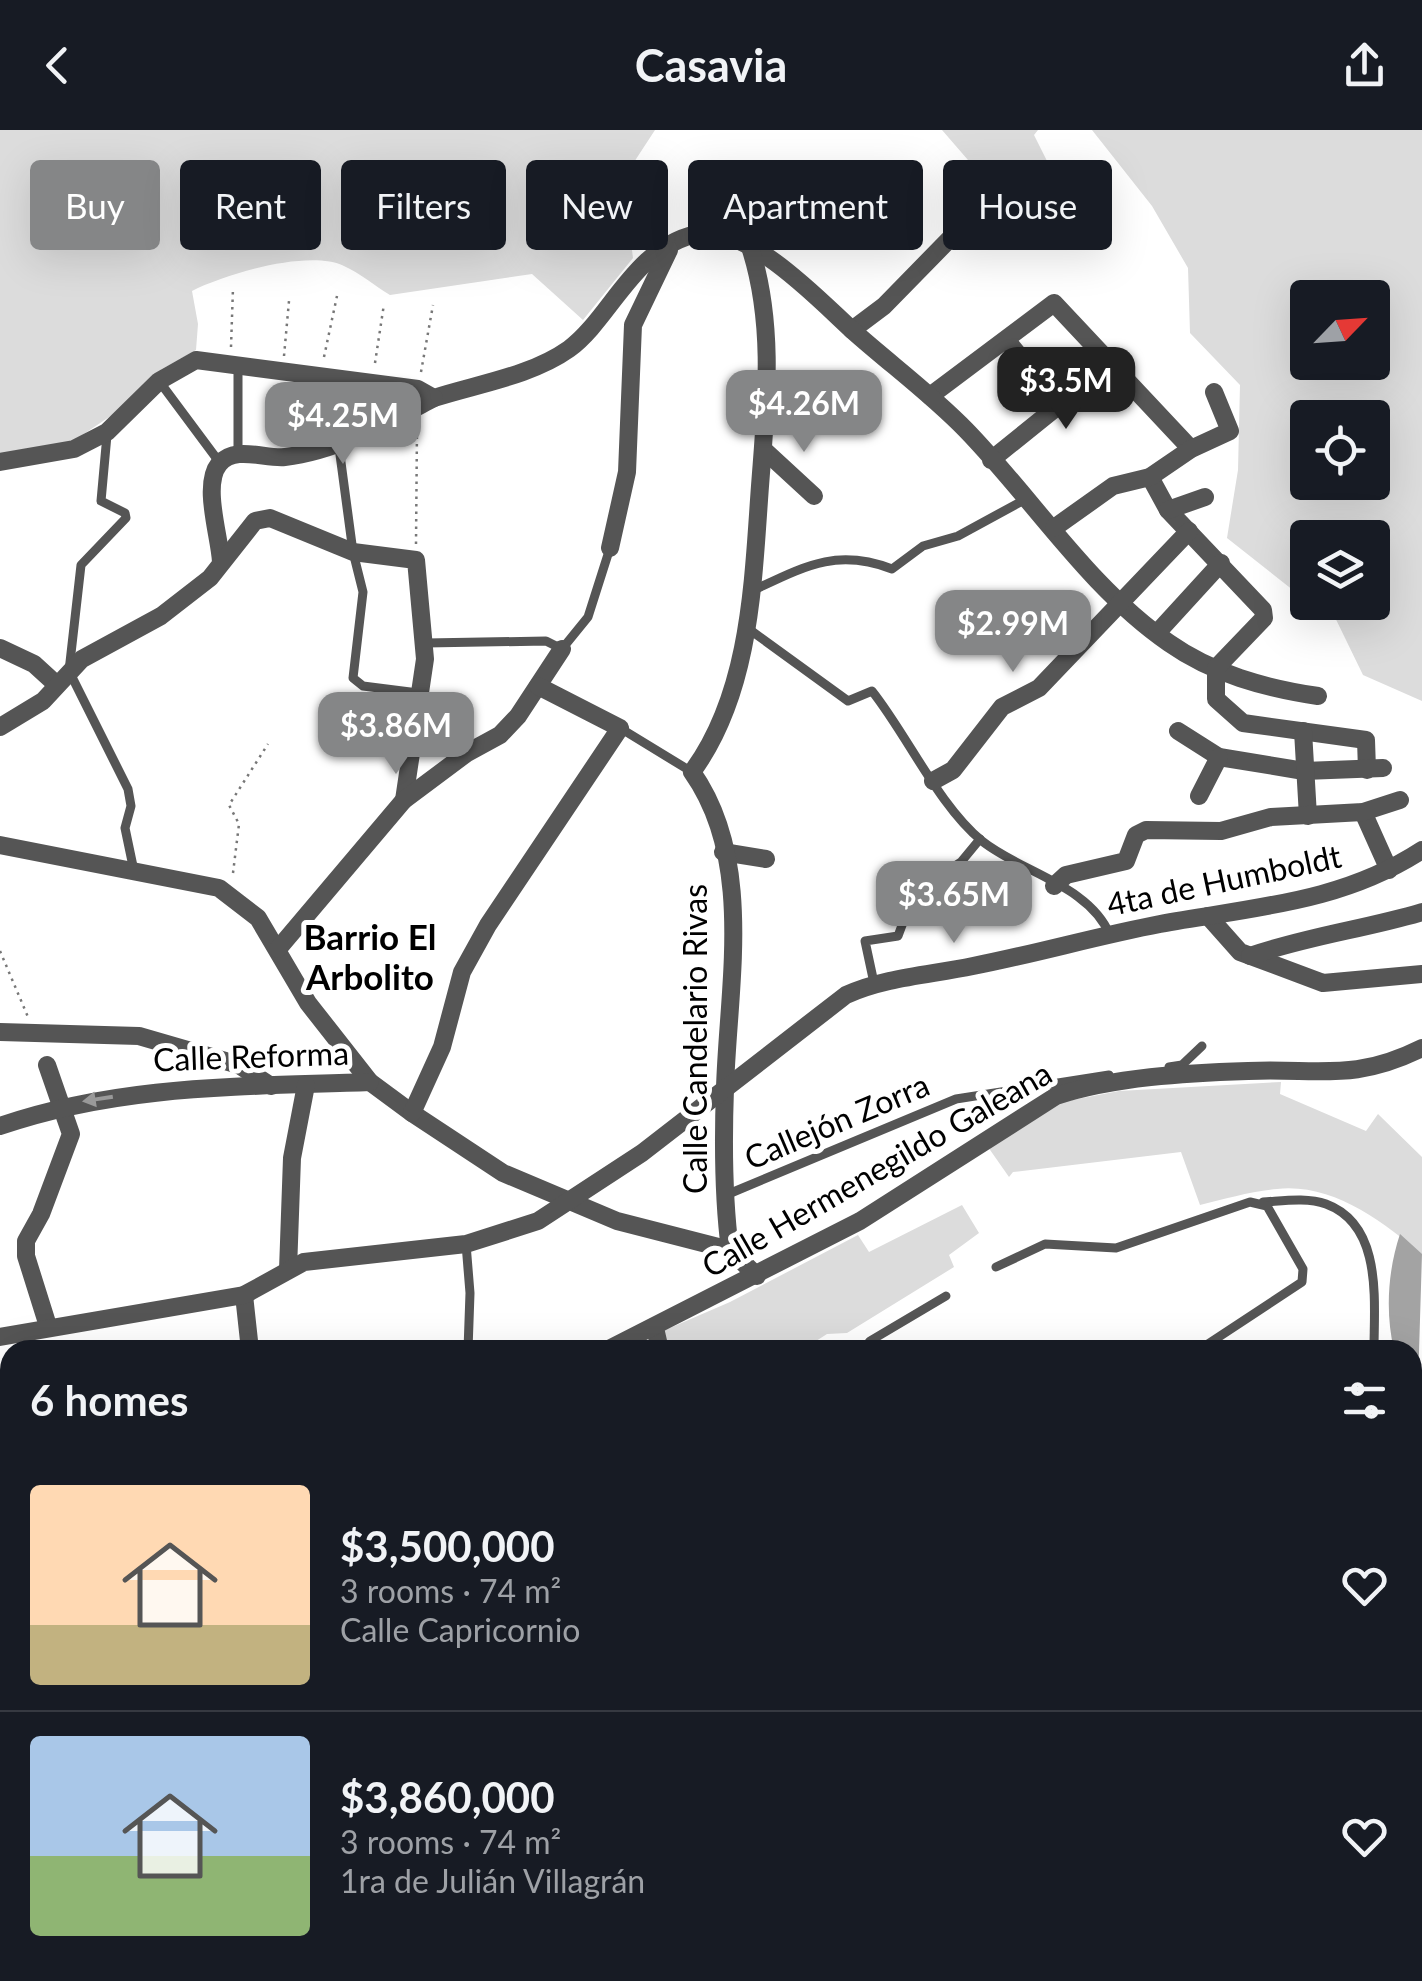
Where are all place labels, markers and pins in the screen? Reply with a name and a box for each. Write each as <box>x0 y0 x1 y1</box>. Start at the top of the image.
pin: $3.5M <box>996 347 1136 432</box>
pin: $4.26M <box>723 370 885 455</box>
pin: $4.25M <box>262 382 424 467</box>
pin: $2.99M <box>932 590 1094 675</box>
pin: $3.86M <box>315 692 477 777</box>
pin: $3.65M <box>873 861 1035 946</box>

